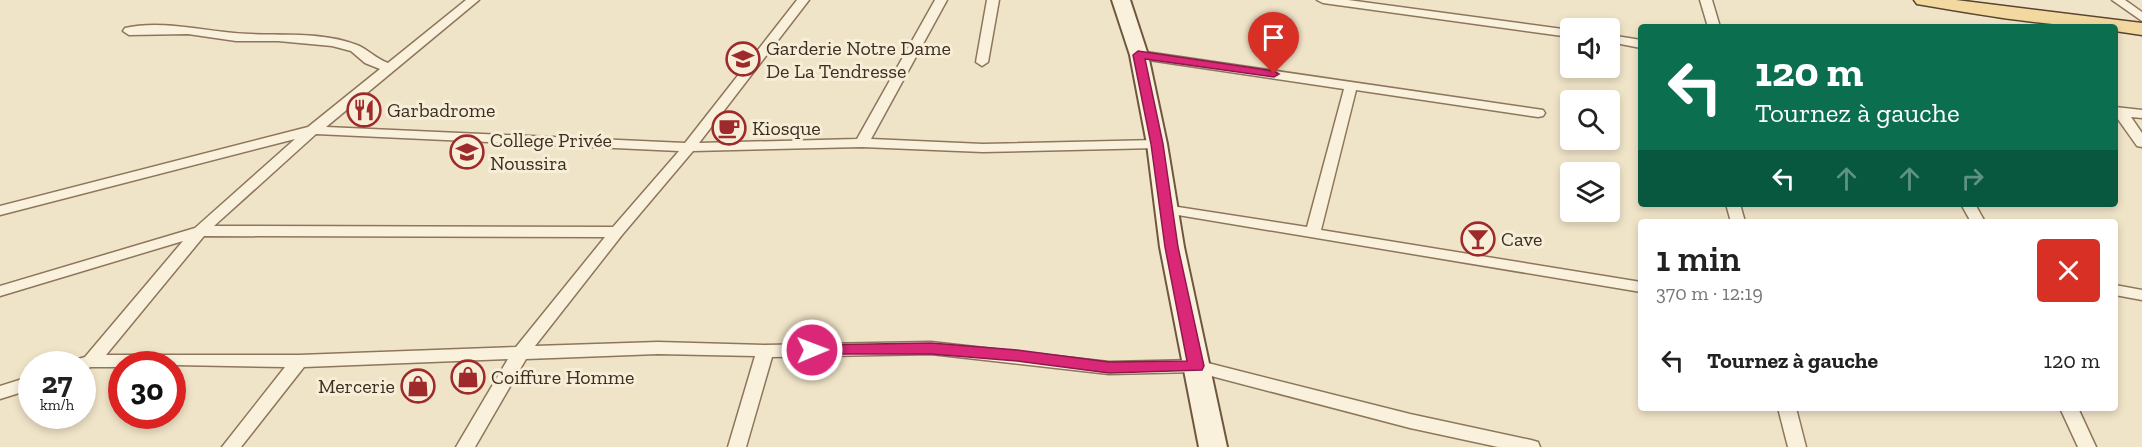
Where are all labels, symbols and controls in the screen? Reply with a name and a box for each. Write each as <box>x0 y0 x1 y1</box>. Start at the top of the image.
pin <box>1248 12 1299 74</box>
map controls <box>1560 18 1620 222</box>
button: sound <box>1560 18 1620 78</box>
icon: arrive <box>1257 21 1290 54</box>
place label: Garderie Notre Dame De La Tendresse <box>766 36 951 83</box>
school or university icon: Garderie Notre Dame De La Tendresse <box>725 41 761 77</box>
text: 120 m <box>1755 46 1863 97</box>
icon: left <box>1656 48 1734 126</box>
button: search <box>1560 90 1620 150</box>
restaurant icon: Garbadrome <box>346 92 382 128</box>
text: Tournez à gauche <box>1755 97 1960 129</box>
place label: Garbadrome <box>387 98 496 122</box>
cafe icon: Kiosque <box>711 110 747 146</box>
place label: Kiosque <box>752 116 821 140</box>
place label: College Privée Noussira <box>490 128 612 175</box>
school or university icon: College Privée Noussira <box>449 134 485 170</box>
button: layers <box>1560 162 1620 222</box>
icon: left <box>1767 162 1800 195</box>
icon: ahead <box>1830 162 1863 195</box>
icon: ahead <box>1893 162 1926 195</box>
icon: right <box>1956 162 1989 195</box>
bar icon: Cave <box>1460 221 1496 257</box>
place label: Cave <box>1501 227 1542 251</box>
text: 1 min <box>1656 237 1741 280</box>
button: close <box>2037 239 2100 302</box>
text: 370 m · 12:19 <box>1656 281 1763 305</box>
position arrow <box>780 318 844 382</box>
icon: left <box>1656 344 1689 377</box>
text: Tournez à gauche <box>1707 347 1878 374</box>
text: 120 m <box>2044 347 2100 374</box>
speed limit sign: 30 <box>108 351 186 429</box>
shop icon: Coiffure Homme <box>450 359 486 395</box>
text: 27 <box>42 365 72 401</box>
place label: Coiffure Homme <box>491 365 634 389</box>
shop icon: Mercerie <box>400 368 436 404</box>
place label: Mercerie <box>318 374 395 398</box>
text: km/h <box>40 396 74 414</box>

